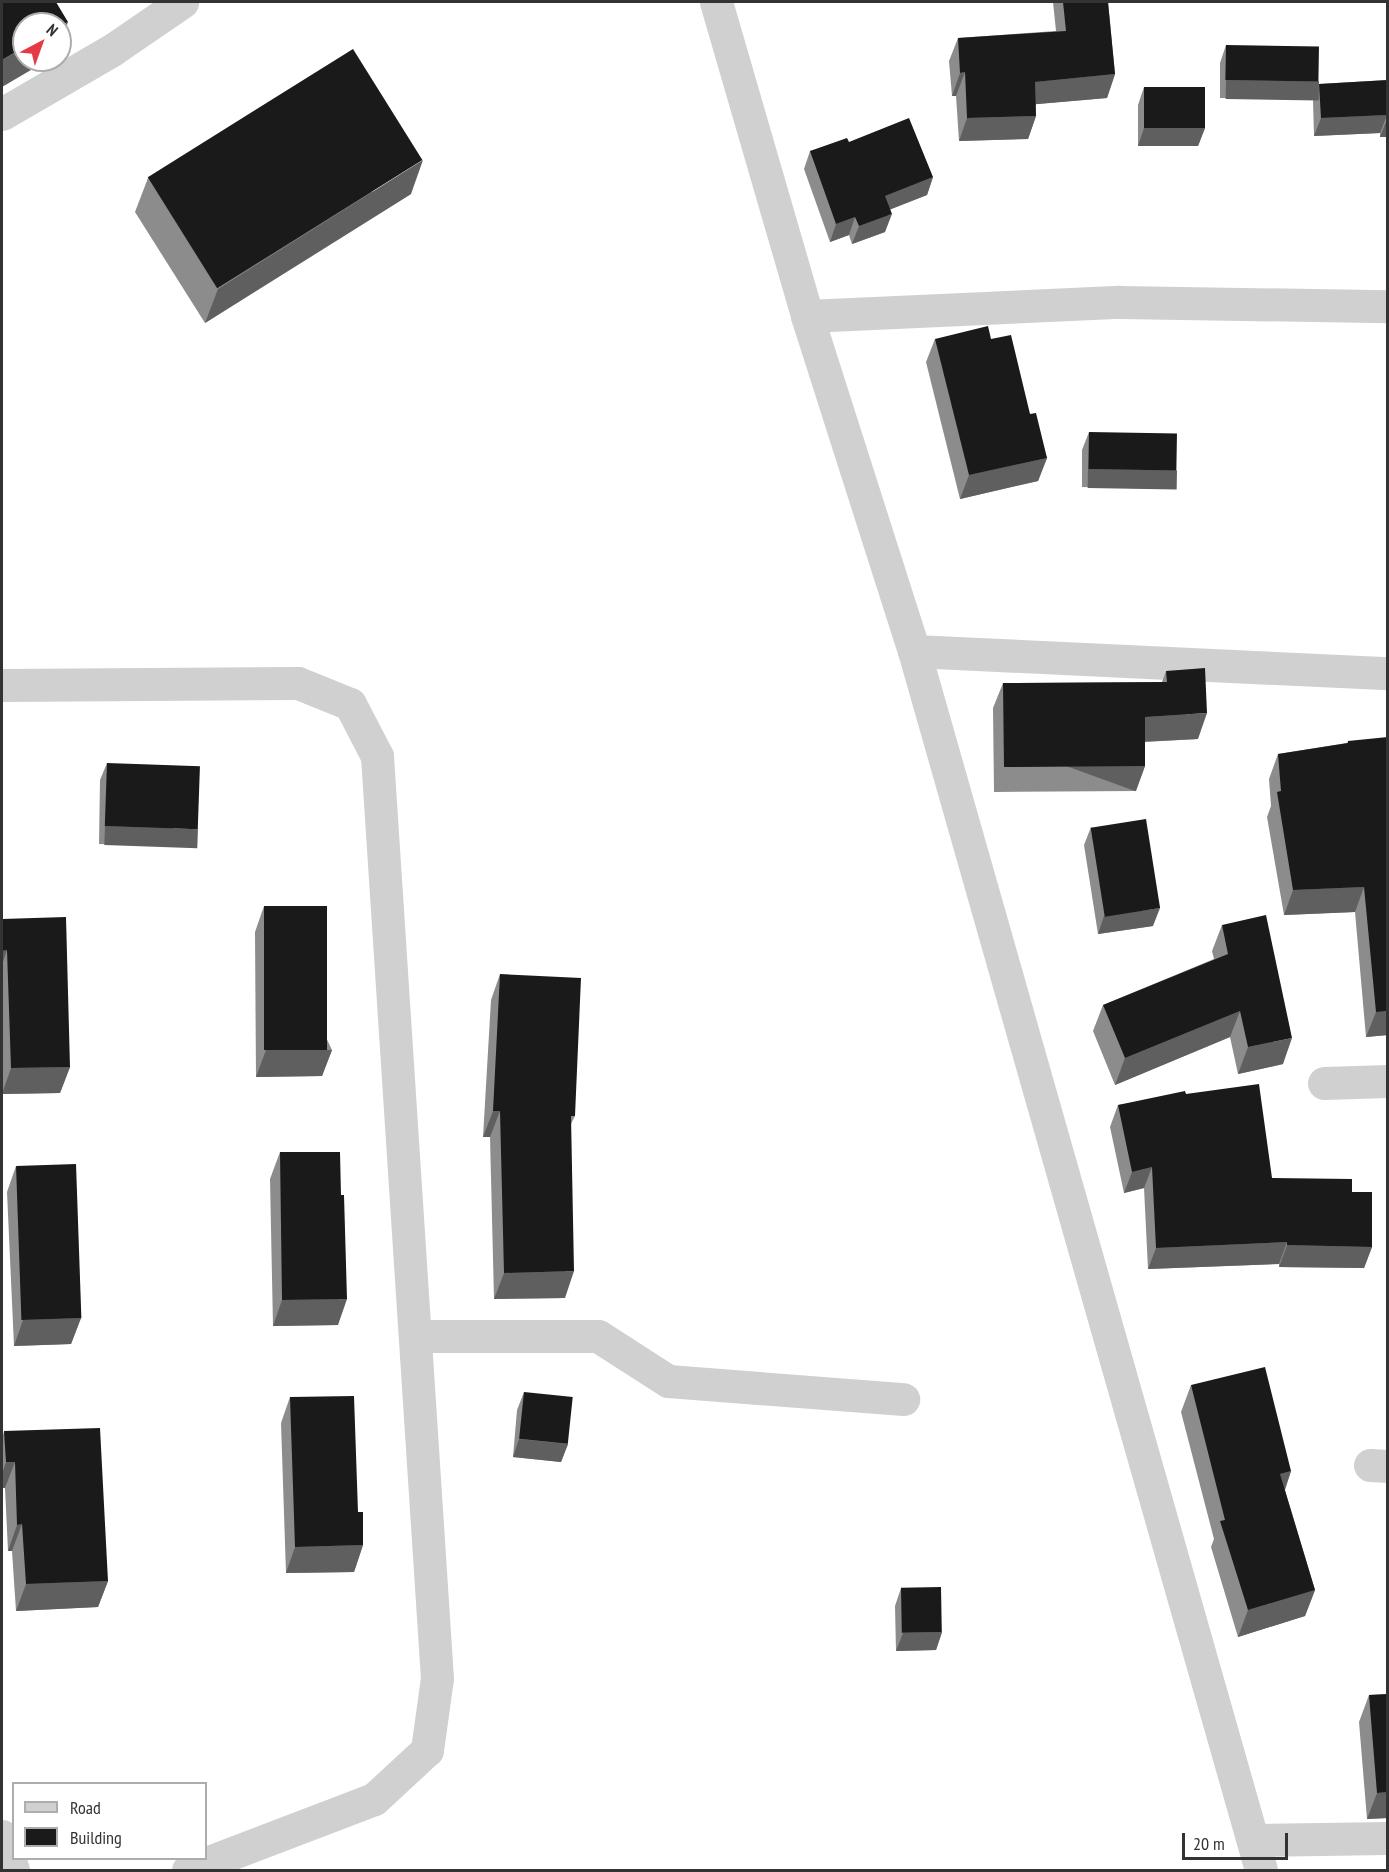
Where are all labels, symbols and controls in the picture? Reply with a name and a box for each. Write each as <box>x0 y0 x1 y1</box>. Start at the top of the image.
north arrow <box>12 12 72 72</box>
text: N <box>43 20 62 40</box>
legend <box>12 1782 207 1860</box>
text: Road <box>70 1796 101 1819</box>
scale bar <box>1185 1821 1292 1859</box>
text: Building <box>70 1826 122 1849</box>
text: 20 m <box>1193 1832 1225 1855</box>

